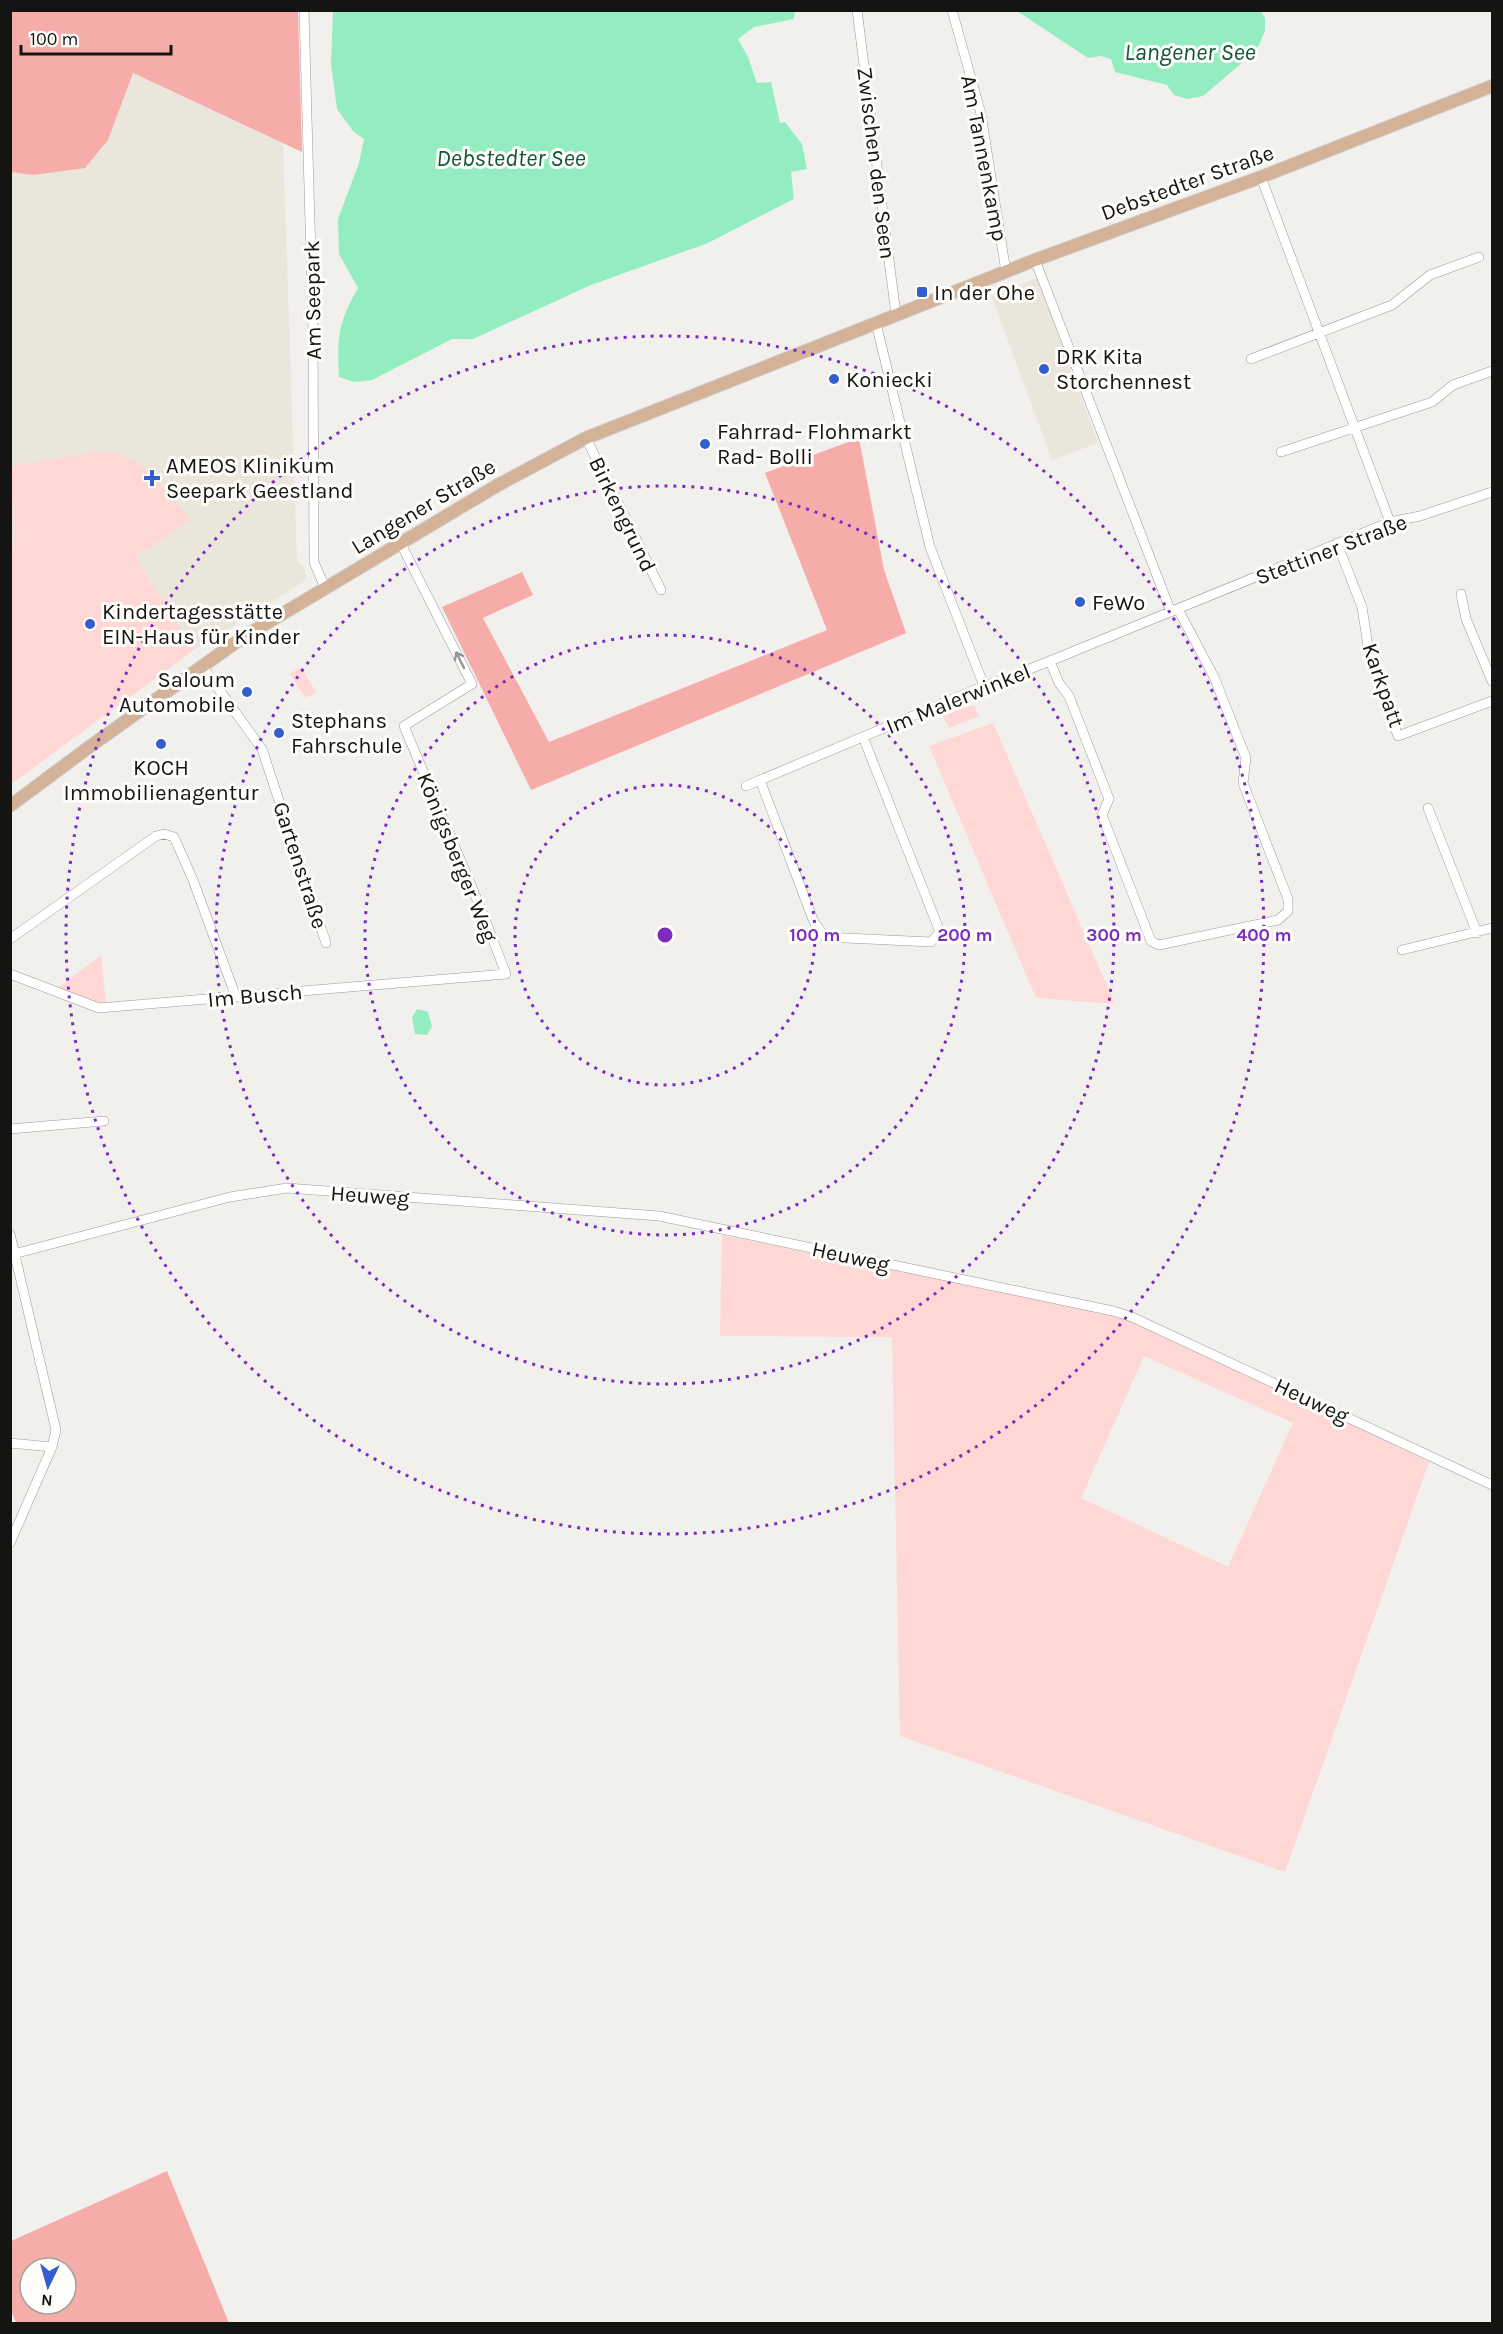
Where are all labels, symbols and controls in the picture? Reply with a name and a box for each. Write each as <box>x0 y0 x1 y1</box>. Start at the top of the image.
scale bar <box>21 18 171 56</box>
text: 100 m <box>30 28 78 50</box>
water label: Langener See <box>1124 38 1256 66</box>
street label: Zwischen den Seen <box>851 66 901 261</box>
street label: Am Tannenkamp <box>955 73 1013 243</box>
street label: Debstedter Straße <box>1097 140 1277 226</box>
water label: Debstedter See <box>436 144 586 172</box>
street label: Am Seepark <box>299 240 327 360</box>
place label: In der Ohe <box>934 280 1035 306</box>
marker: In der Ohe <box>915 285 929 299</box>
place label: DRK Kita Storchennest <box>1056 344 1191 395</box>
marker: DRK Kita Storchennest <box>1037 362 1051 376</box>
place label: Koniecki <box>846 367 933 393</box>
marker: Koniecki <box>827 372 841 386</box>
place label: Fahrrad- Flohmarkt Rad- Bolli <box>717 419 912 470</box>
marker: Fahrrad- Flohmarkt Rad- Bolli <box>698 437 712 451</box>
street label: Birkengrund <box>583 452 661 576</box>
place label: AMEOS Klinikum Seepark Geestland <box>166 453 354 504</box>
street label: Langener Straße <box>347 454 500 560</box>
marker: AMEOS Klinikum Seepark Geestland <box>143 469 161 487</box>
street label: Stettiner Straße <box>1252 509 1411 591</box>
place label: FeWo <box>1092 590 1145 616</box>
marker: FeWo <box>1073 595 1087 609</box>
place label: Kindertagesstätte EIN-Haus für Kinder <box>102 599 300 650</box>
marker: Kindertagesstätte EIN-Haus für Kinder <box>83 617 97 631</box>
street label: Karkpatt <box>1357 640 1410 731</box>
one-way arrow <box>453 651 465 669</box>
street label: Im Malerwinkel <box>882 658 1035 740</box>
place label: Saloum Automobile <box>119 667 235 718</box>
marker: Saloum Automobile <box>240 685 254 699</box>
place label: Stephans Fahrschule <box>291 708 402 759</box>
marker: Stephans Fahrschule <box>272 726 286 740</box>
marker: KOCH Immobilienagentur <box>154 737 168 751</box>
place label: KOCH Immobilienagentur <box>64 755 258 806</box>
street label: Königsberger Weg <box>411 769 503 947</box>
street label: Gartenstraße <box>267 799 333 932</box>
text: 100 m <box>790 924 840 946</box>
text: 200 m <box>937 924 993 946</box>
text: 300 m <box>1086 924 1142 946</box>
text: 400 m <box>1236 924 1292 946</box>
centre of rings <box>655 925 675 945</box>
street label: Im Busch <box>207 979 304 1013</box>
street label: Heuweg <box>330 1180 411 1212</box>
street label: Heuweg <box>809 1236 893 1278</box>
street label: Heuweg <box>1270 1372 1353 1430</box>
north arrow <box>18 2256 78 2316</box>
text: N <box>40 2290 53 2310</box>

